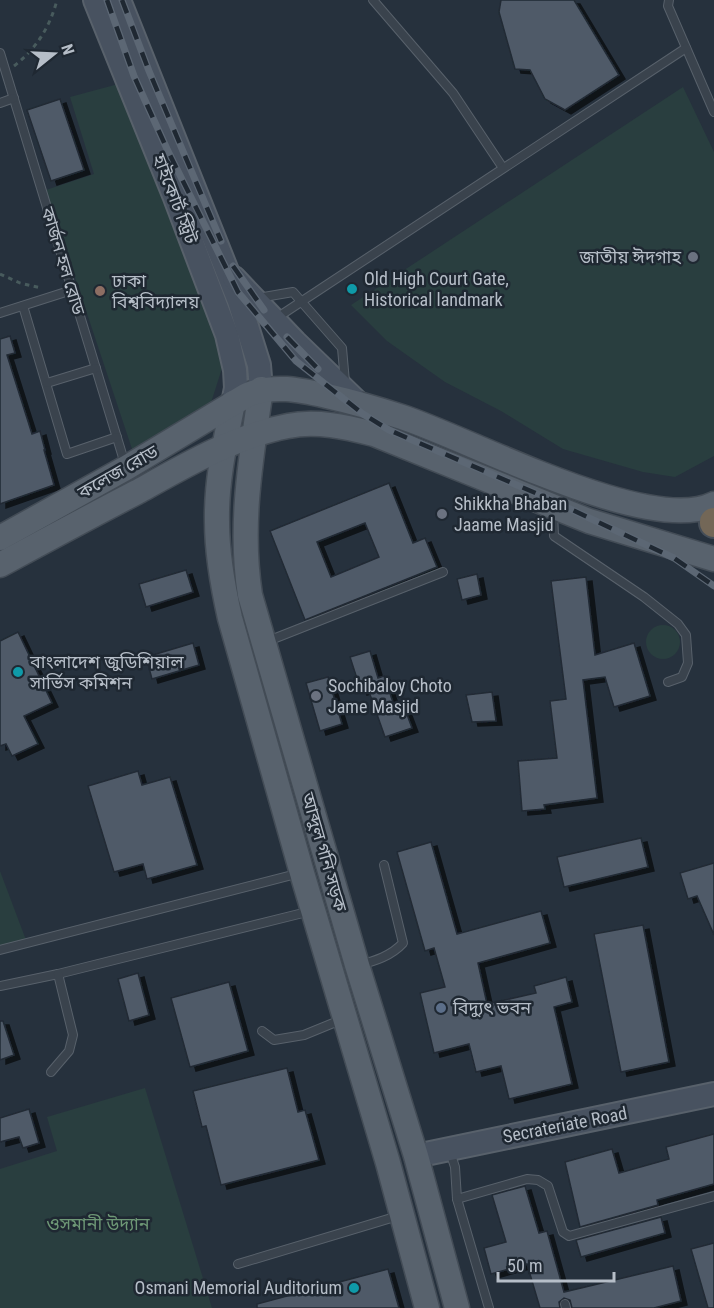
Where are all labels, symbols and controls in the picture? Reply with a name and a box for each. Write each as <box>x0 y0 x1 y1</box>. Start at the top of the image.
north arrow <box>24 24 84 84</box>
text: N <box>57 42 78 57</box>
street label: হাইকোর্ট স্ট্রিট <box>148 150 203 248</box>
street label: কার্জন হল রোড <box>37 203 90 317</box>
place label: জাতীয় ঈদগাহ <box>578 246 681 267</box>
marker: জাতীয় ঈদগাহ <box>686 250 700 264</box>
place label: Old High Court Gate, Historical landmark <box>364 268 509 310</box>
place label: ঢাকা বিশ্ববিদ্যালয় <box>111 270 200 312</box>
marker: Old High Court Gate, Historical landmark <box>345 282 359 296</box>
marker: ঢাকা বিশ্ববিদ্যালয় <box>93 284 107 298</box>
street label: কলেজ রোড <box>73 440 162 503</box>
place label: Shikkha Bhaban Jaame Masjid <box>454 493 567 535</box>
marker: Shikkha Bhaban Jaame Masjid <box>435 507 449 521</box>
place label: বাংলাদেশ জুডিশিয়াল সার্ভিস কমিশন <box>29 651 184 693</box>
marker: বাংলাদেশ জুডিশিয়াল সার্ভিস কমিশন <box>11 665 25 679</box>
place label: Sochibaloy Choto Jame Masjid <box>328 675 452 717</box>
marker: Sochibaloy Choto Jame Masjid <box>309 689 323 703</box>
street label: আব্দুল গনি সড়ক <box>297 789 352 914</box>
place label: বিদ্যুৎ ভবন <box>452 997 532 1018</box>
marker: বিদ্যুৎ ভবন <box>434 1001 448 1015</box>
street label: Secrateriate Road <box>501 1102 629 1147</box>
park label: ওসমানী উদ্যান <box>46 1213 151 1234</box>
scale bar <box>498 1245 614 1283</box>
text: 50 m <box>507 1255 542 1276</box>
place label: Osmani Memorial Auditorium <box>135 1277 342 1298</box>
marker: Osmani Memorial Auditorium <box>347 1281 361 1295</box>

